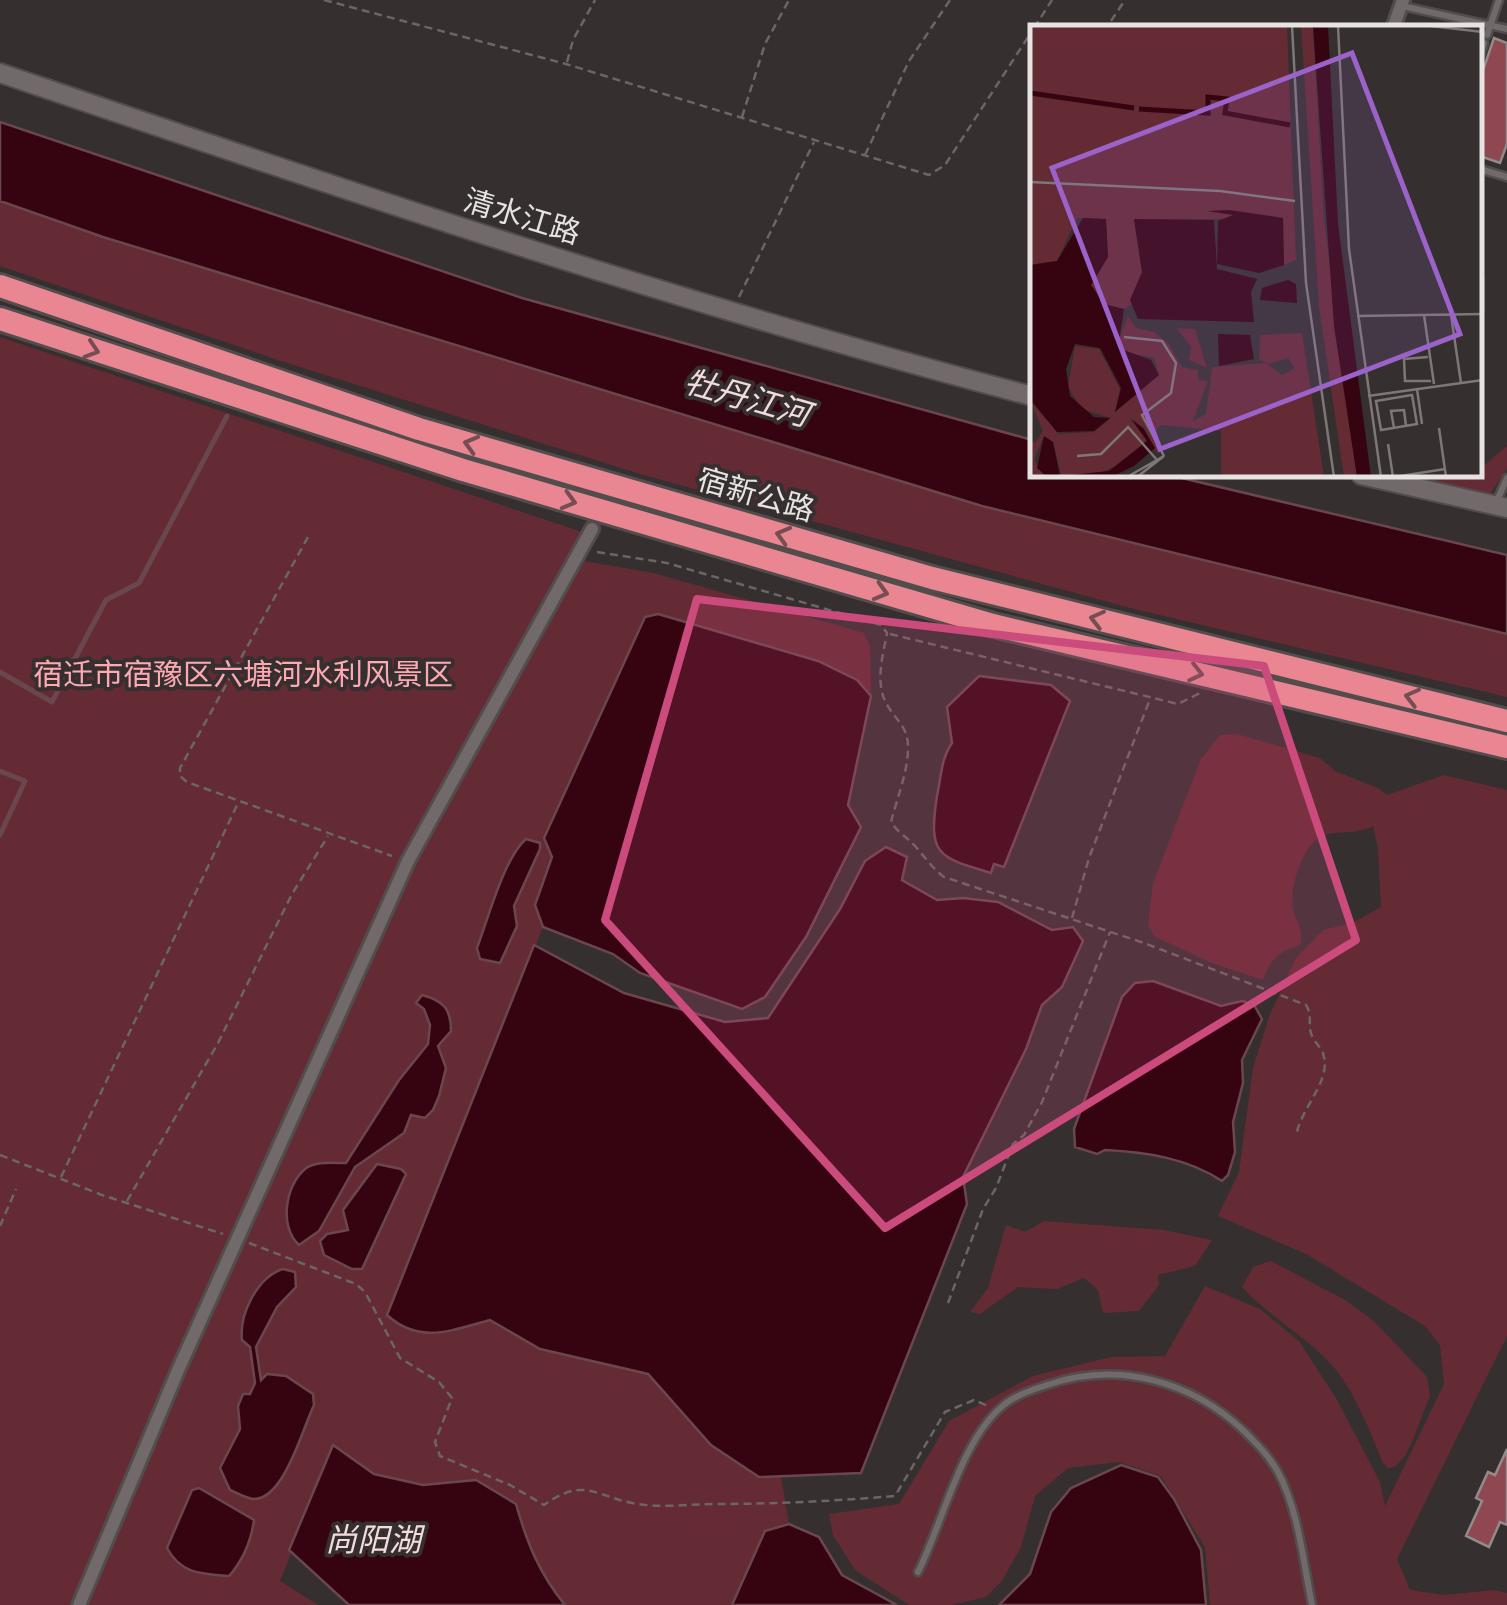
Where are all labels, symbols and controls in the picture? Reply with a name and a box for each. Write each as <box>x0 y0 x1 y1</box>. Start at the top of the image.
inset map <box>1030 25 1482 478</box>
street label: 清水江路 <box>458 184 584 255</box>
one-way arrow <box>83 338 100 358</box>
water label: 牡丹江河 <box>679 364 819 439</box>
one-way arrow <box>463 435 480 456</box>
street label: 宿新公路 <box>693 463 818 532</box>
one-way arrow <box>560 489 577 510</box>
one-way arrow <box>775 525 792 546</box>
one-way arrow <box>872 580 889 601</box>
one-way arrow <box>1089 610 1106 631</box>
park label: 宿迁市宿豫区六塘河水利风景区 <box>33 659 453 696</box>
one-way arrow <box>1187 661 1204 682</box>
one-way arrow <box>1404 688 1421 709</box>
water label: 尚阳湖 <box>325 1523 426 1563</box>

